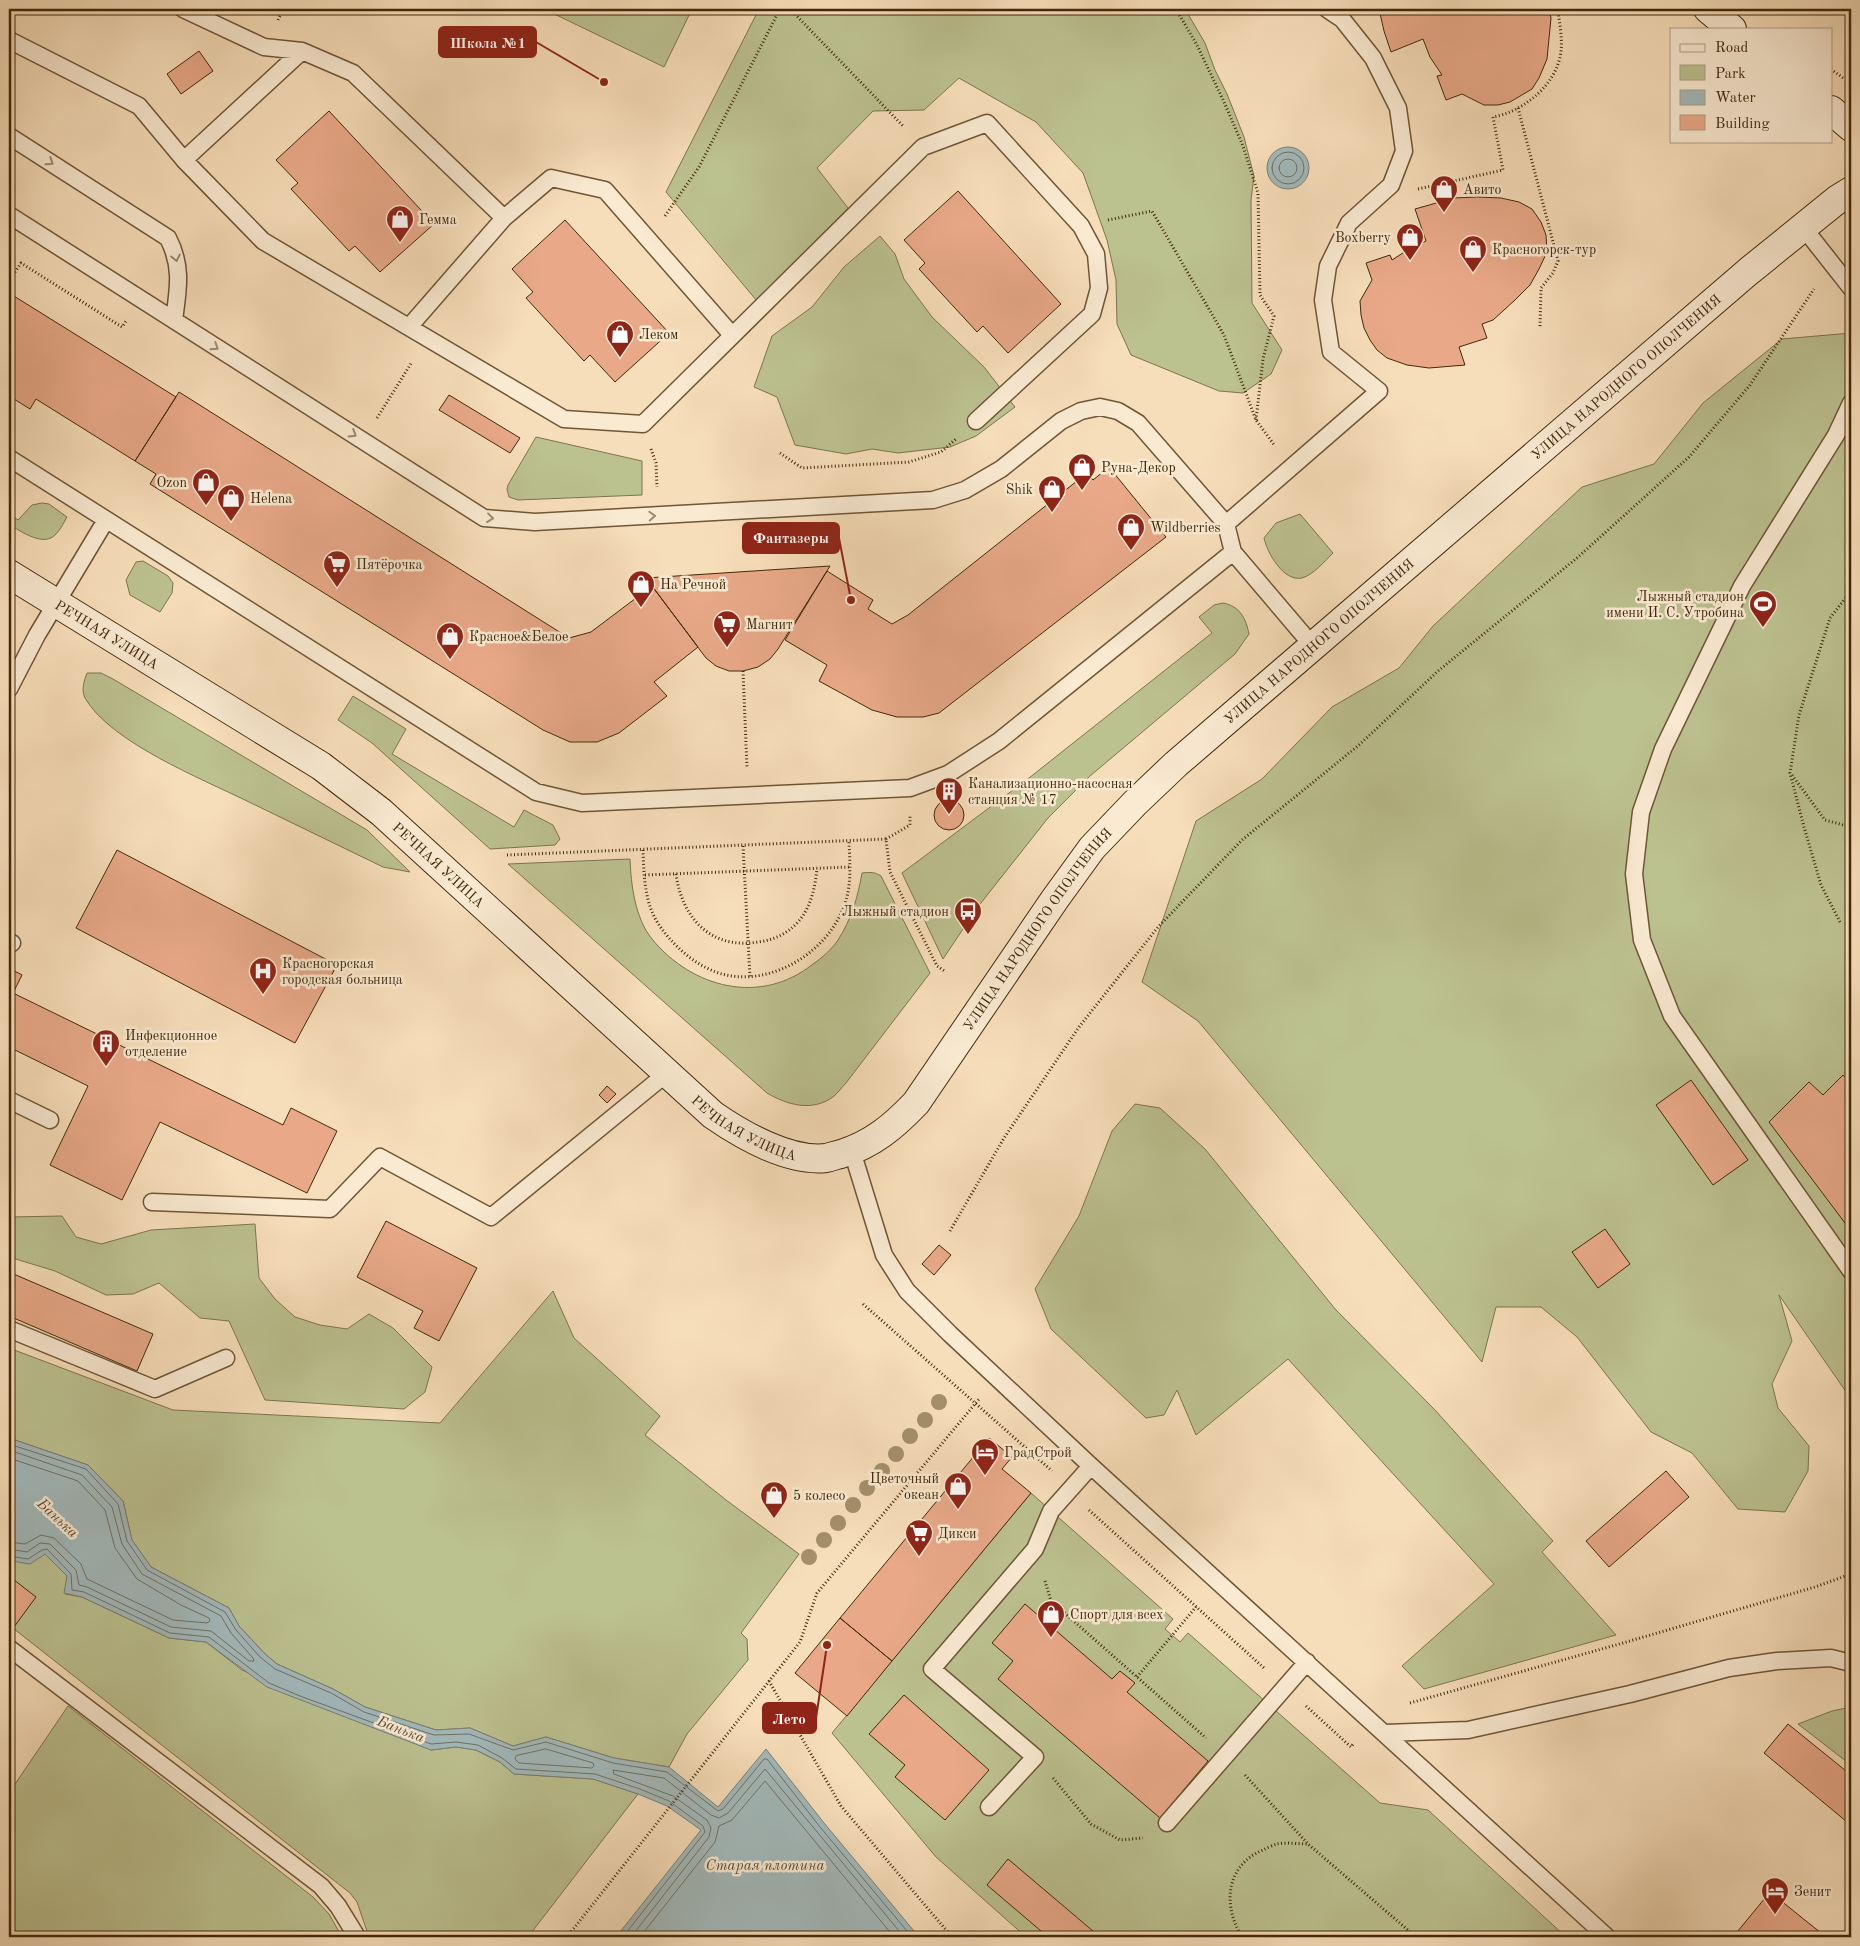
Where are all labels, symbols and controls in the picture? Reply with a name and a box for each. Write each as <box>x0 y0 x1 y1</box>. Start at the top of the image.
callout: Школа №1 <box>439 27 536 57</box>
legend <box>1670 28 1832 142</box>
text: Школа №1 <box>450 37 526 52</box>
text: Road <box>1715 41 1749 56</box>
text: Park <box>1715 67 1746 82</box>
text: Water <box>1715 91 1756 106</box>
text: Building <box>1715 117 1770 132</box>
one-way arrow <box>44 156 53 165</box>
shop icon: Авито <box>1429 174 1459 213</box>
place label: Авито <box>1463 183 1502 197</box>
shop icon: Гемма <box>385 204 415 243</box>
place label: Гемма <box>419 213 457 227</box>
shop icon: Boxberry <box>1395 222 1425 261</box>
place label: Boxberry <box>1335 231 1392 245</box>
shop icon: Красногорск-тур <box>1458 234 1488 273</box>
place label: Красногорск-тур <box>1492 243 1596 257</box>
one-way arrow <box>170 254 181 263</box>
street label: УЛИЦА НАРОДНОГО ОПОЛЧЕНИЯ <box>1529 292 1724 463</box>
shop icon: Леком <box>605 319 635 358</box>
place label: Леком <box>639 328 678 342</box>
one-way arrow <box>210 340 219 350</box>
one-way arrow <box>347 427 356 437</box>
shop icon: Руна-Декор <box>1067 452 1097 491</box>
place label: Руна-Декор <box>1101 461 1176 475</box>
shop icon: Ozon <box>191 467 221 506</box>
shop icon: Shik <box>1037 474 1067 513</box>
place label: Ozon <box>157 476 187 490</box>
shop icon: Helena <box>216 483 246 522</box>
place label: Shik <box>1006 483 1033 497</box>
place label: Helena <box>250 492 292 506</box>
one-way arrow <box>649 510 657 521</box>
one-way arrow <box>487 512 495 523</box>
shop icon: Wildberries <box>1116 512 1146 551</box>
place label: Wildberries <box>1150 521 1221 535</box>
callout: Фантазеры <box>743 523 839 553</box>
text: Фантазеры <box>753 532 829 547</box>
supermarket icon: Пятёрочка <box>322 549 352 588</box>
street label: УЛИЦА НАРОДНОГО ОПОЛЧЕНИЯ <box>1222 557 1417 727</box>
place label: Пятёрочка <box>356 558 423 572</box>
shop icon: На Речной <box>626 569 656 608</box>
place label: На Речной <box>660 578 726 592</box>
sports icon: Лыжный стадион имени И. С. Утробина <box>1748 589 1778 628</box>
place label: Лыжный стадион имени И. С. Утробина <box>1606 590 1744 620</box>
street label: РЕЧНАЯ УЛИЦА <box>52 598 161 672</box>
supermarket icon: Магнит <box>712 609 742 648</box>
place label: Магнит <box>746 618 793 632</box>
shop icon: Красное&Белое <box>435 621 465 660</box>
place label: Красное&Белое <box>469 630 568 644</box>
building icon: Канализационно-насосная станция № 17 <box>934 776 964 815</box>
place label: Канализационно-насосная станция № 17 <box>968 777 1133 807</box>
street label: РЕЧНАЯ УЛИЦА <box>389 820 487 911</box>
street label: УЛИЦА НАРОДНОГО ОПОЛЧЕНИЯ <box>962 826 1115 1033</box>
bus stop icon: Лыжный стадион <box>953 896 983 935</box>
place label: Лыжный стадион <box>842 905 949 919</box>
hospital icon: Красногорская городская больница <box>248 956 278 995</box>
place label: Красногорская городская больница <box>282 957 403 987</box>
building icon: Инфекционное отделение <box>91 1028 121 1067</box>
place label: Инфекционное отделение <box>125 1029 217 1059</box>
street label: РЕЧНАЯ УЛИЦА <box>689 1093 798 1164</box>
hotel icon: ГрадСтрой <box>970 1437 1000 1476</box>
place label: ГрадСтрой <box>1004 1446 1072 1460</box>
shop icon: Цветочный океан <box>943 1471 973 1510</box>
place label: Цветочный океан <box>870 1472 939 1502</box>
shop icon: 5 колесо <box>759 1480 789 1519</box>
place label: 5 колесо <box>793 1489 846 1503</box>
water label: Банька <box>33 1496 80 1541</box>
supermarket icon: Дикси <box>904 1518 934 1557</box>
place label: Дикси <box>938 1527 977 1541</box>
shop icon: Спорт для всех <box>1036 1599 1066 1638</box>
place label: Спорт для всех <box>1070 1608 1163 1622</box>
callout: Лето <box>763 1703 816 1733</box>
text: Лето <box>772 1713 806 1728</box>
water label: Банька <box>374 1714 426 1746</box>
water label: Старая плотина <box>705 1859 825 1874</box>
hotel icon: Зенит <box>1760 1876 1790 1915</box>
place label: Зенит <box>1794 1885 1831 1899</box>

